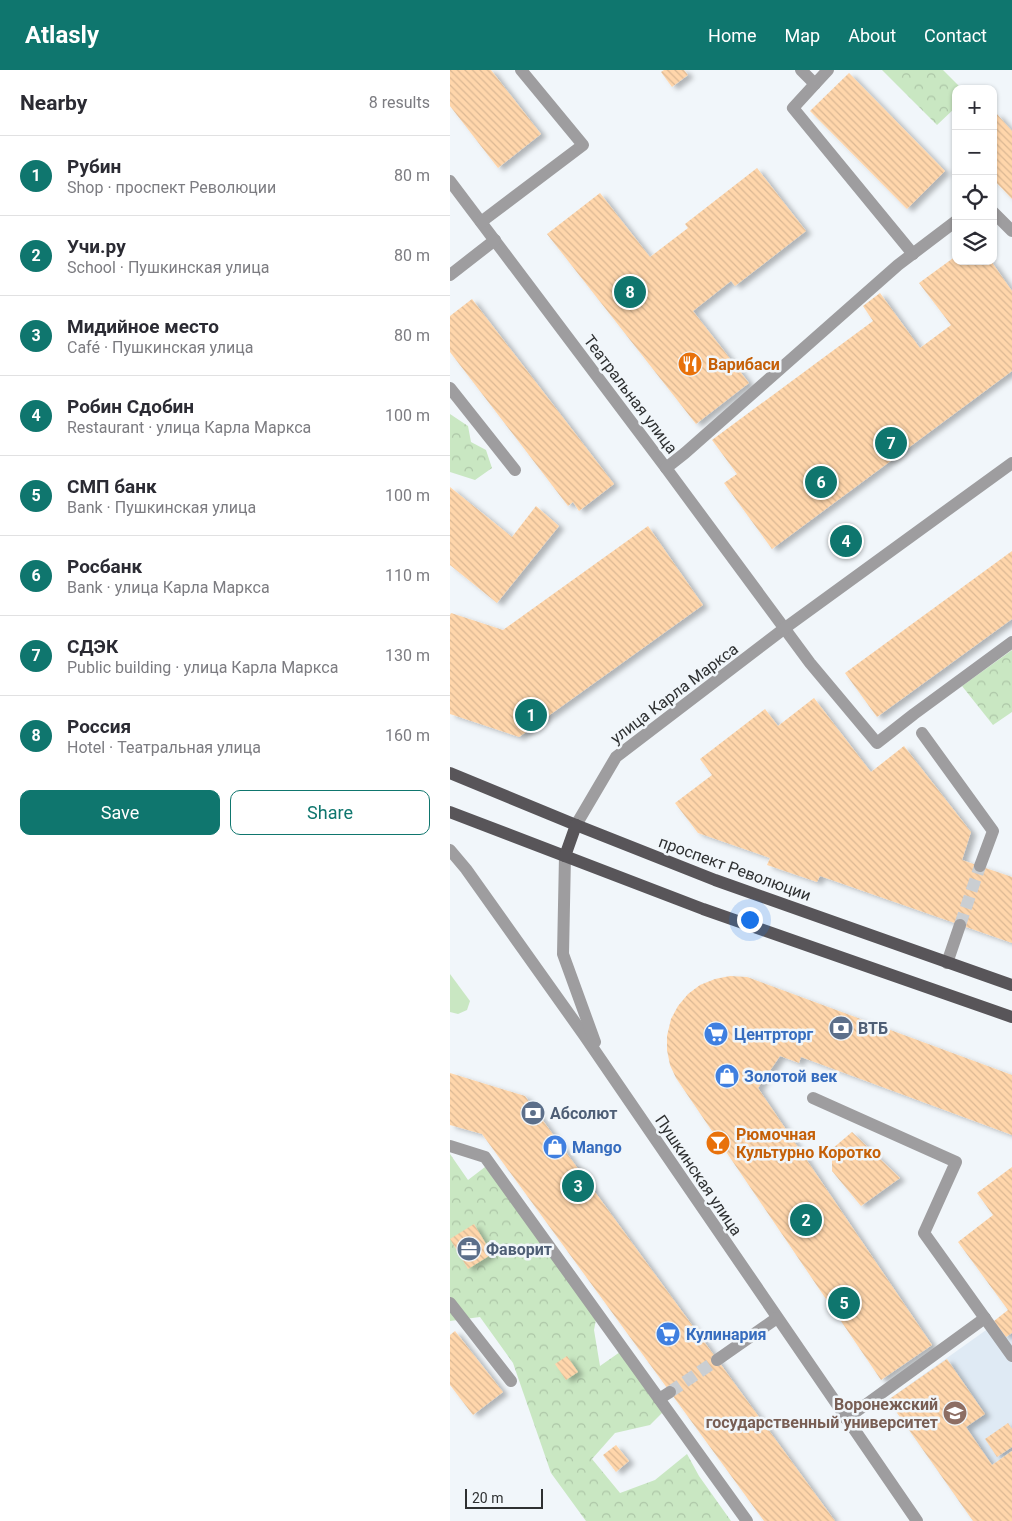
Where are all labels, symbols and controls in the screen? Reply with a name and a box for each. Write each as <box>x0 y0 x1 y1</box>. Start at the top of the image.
text: Atlasly <box>25 21 99 49</box>
text: Home <box>708 25 757 46</box>
text: Map <box>785 25 820 46</box>
text: About <box>848 25 896 46</box>
text: Contact <box>924 25 987 46</box>
map controls <box>952 85 997 265</box>
button: + <box>952 85 997 130</box>
text: Nearby <box>20 91 87 115</box>
text: 8 results <box>369 93 430 112</box>
button: − <box>952 130 997 175</box>
text: Рубин <box>67 155 121 178</box>
text: 1 <box>31 166 41 185</box>
text: 80 m <box>394 166 430 185</box>
button: locate <box>952 175 997 220</box>
text: Shop · проспект Революции <box>67 178 276 197</box>
button: layers <box>952 220 997 265</box>
text: Учи.ру <box>67 235 126 258</box>
text: 2 <box>31 246 41 265</box>
text: 80 m <box>394 246 430 265</box>
text: School · Пушкинская улица <box>67 258 269 277</box>
pin: 8 <box>614 273 646 311</box>
text: Мидийное место <box>67 315 219 338</box>
text: 3 <box>31 326 41 345</box>
text: 80 m <box>394 326 430 345</box>
street label: Театральная улица <box>580 331 681 457</box>
text: Café · Пушкинская улица <box>67 338 254 357</box>
restaurant icon: Варибаси <box>677 351 703 377</box>
place label: Варибаси <box>708 355 780 374</box>
text: Робин Сдобин <box>67 395 194 418</box>
text: 4 <box>31 406 41 425</box>
text: 100 m <box>385 406 430 425</box>
text: Restaurant · улица Карла Маркса <box>67 418 311 437</box>
pin: 7 <box>875 424 907 462</box>
pin: 6 <box>805 463 837 501</box>
text: СМП банк <box>67 475 157 498</box>
text: 5 <box>31 486 41 505</box>
text: 100 m <box>385 486 430 505</box>
text: Bank · Пушкинская улица <box>67 498 256 517</box>
pin: 4 <box>830 522 862 560</box>
text: Росбанк <box>67 555 142 578</box>
text: 6 <box>31 566 41 585</box>
text: 110 m <box>385 566 430 585</box>
text: Bank · улица Карла Маркса <box>67 578 270 597</box>
text: СДЭК <box>67 635 118 658</box>
street label: улица Карла Маркса <box>607 639 742 748</box>
text: 7 <box>31 646 41 665</box>
text: 130 m <box>385 646 430 665</box>
text: Public building · улица Карла Маркса <box>67 658 338 677</box>
pin: 1 <box>515 696 547 734</box>
text: Россия <box>67 715 131 738</box>
text: 8 <box>31 726 41 745</box>
text: 160 m <box>385 726 430 745</box>
text: Hotel · Театральная улица <box>67 738 261 757</box>
button: Save <box>20 790 220 835</box>
button: Share <box>230 790 430 835</box>
street label: проспект Революции <box>656 832 814 905</box>
your location <box>737 907 763 933</box>
bank icon: ВТБ <box>828 1015 854 1041</box>
place label: ВТБ <box>858 1019 888 1038</box>
supermarket icon: Центрторг <box>703 1021 729 1047</box>
place label: Центрторг <box>734 1025 814 1044</box>
shop icon: Золотой век <box>714 1063 740 1089</box>
place label: Золотой век <box>744 1067 838 1086</box>
bank icon: Абсолют <box>520 1100 546 1126</box>
place label: Абсолют <box>550 1104 617 1123</box>
street label: Пушкинская улица <box>651 1111 746 1239</box>
place label: Рюмочная Культурно Коротко <box>736 1125 881 1162</box>
bar icon: Рюмочная Культурно Коротко <box>705 1130 731 1156</box>
shop icon: Mango <box>542 1134 568 1160</box>
place label: Mango <box>572 1138 622 1157</box>
pin: 3 <box>562 1167 594 1205</box>
pin: 2 <box>790 1201 822 1239</box>
office icon: Фаворит <box>456 1236 482 1262</box>
place label: Фаворит <box>486 1240 552 1259</box>
pin: 5 <box>828 1284 860 1322</box>
supermarket icon: Кулинария <box>655 1321 681 1347</box>
place label: Кулинария <box>686 1325 767 1344</box>
place label: Воронежский государственный университет <box>706 1395 938 1432</box>
school or university icon: Воронежский государственный университет <box>942 1400 968 1426</box>
scale bar <box>465 1486 542 1509</box>
text: 20 m <box>472 1490 504 1506</box>

